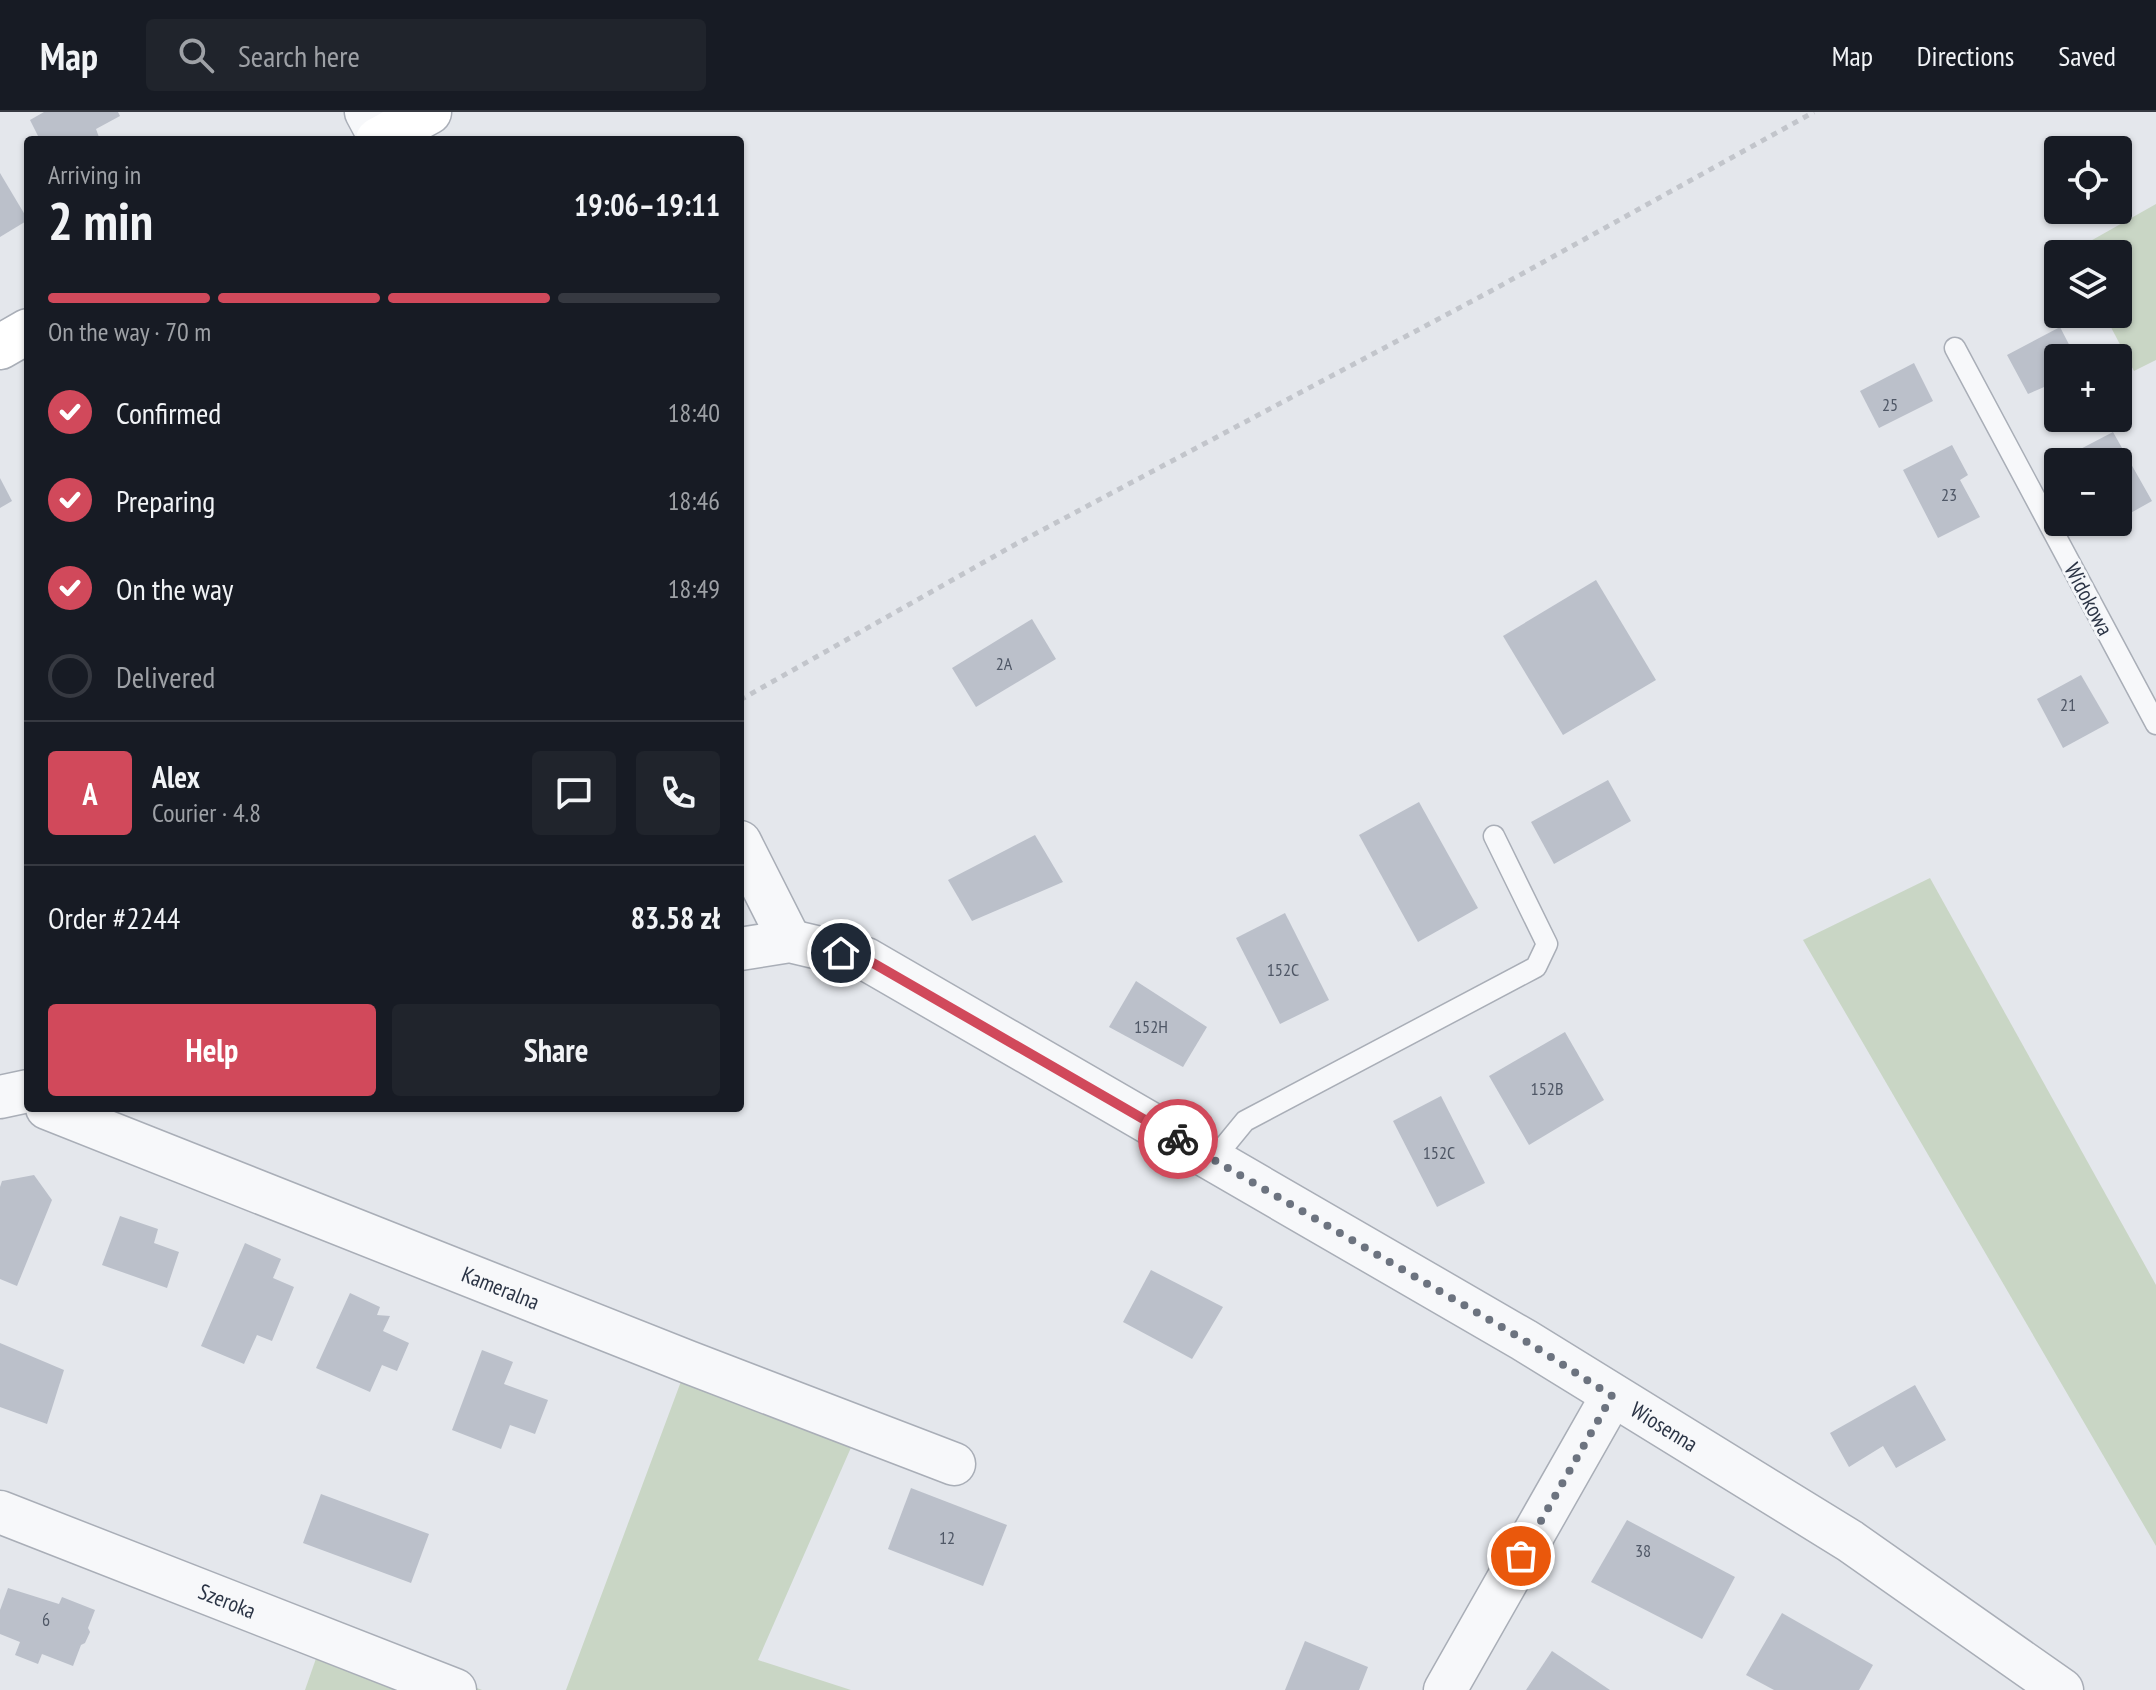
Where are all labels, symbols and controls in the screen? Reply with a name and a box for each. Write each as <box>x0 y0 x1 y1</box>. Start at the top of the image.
search box <box>146 19 706 91</box>
text: Map <box>40 31 98 80</box>
icon: search <box>174 33 218 77</box>
text: Search here <box>238 36 360 75</box>
text: Map <box>1832 37 1873 74</box>
text: Directions <box>1917 37 2014 74</box>
text: Saved <box>2058 37 2116 74</box>
map controls <box>2044 136 2132 536</box>
button: locate <box>2044 136 2132 224</box>
text: Arriving in <box>48 158 141 191</box>
text: 19:06–19:11 <box>574 185 720 224</box>
text: 2 min <box>48 187 153 254</box>
button: layers <box>2044 240 2132 328</box>
text: On the way · 70 m <box>48 315 211 348</box>
button: + <box>2044 344 2132 432</box>
icon: check <box>48 390 92 434</box>
text: Confirmed <box>116 393 221 432</box>
house number: 25 <box>1882 393 1898 416</box>
text: 18:40 <box>668 396 720 429</box>
button: − <box>2044 448 2132 536</box>
icon: check <box>48 478 92 522</box>
text: Preparing <box>116 481 215 520</box>
house number: 23 <box>1941 483 1957 506</box>
text: 18:46 <box>668 484 720 517</box>
street label: Widokowa <box>2058 558 2120 640</box>
icon: check <box>48 566 92 610</box>
text: On the way <box>116 569 233 608</box>
text: 18:49 <box>668 572 720 605</box>
house number: 2A <box>996 652 1013 675</box>
text: Delivered <box>116 657 215 696</box>
house number: 21 <box>2060 693 2076 716</box>
button: chat <box>532 751 616 835</box>
button: phone <box>636 751 720 835</box>
text: Alex <box>152 757 200 796</box>
text: A <box>82 774 98 813</box>
text: Courier · 4.8 <box>152 796 261 829</box>
text: Order #2244 <box>48 898 180 937</box>
text: 83.58 zł <box>631 898 720 937</box>
pin <box>807 919 875 987</box>
icon: home <box>819 931 863 975</box>
house number: 152C <box>1267 958 1299 981</box>
button: Help <box>48 1004 376 1096</box>
button: Share <box>392 1004 720 1096</box>
house number: 152H <box>1134 1015 1168 1038</box>
house number: 152B <box>1531 1077 1563 1100</box>
courier <box>1138 1099 1218 1179</box>
icon: bike <box>1156 1117 1200 1161</box>
house number: 152C <box>1423 1141 1455 1164</box>
street label: Kameralna <box>458 1260 544 1316</box>
street label: Wiosenna <box>1626 1395 1703 1458</box>
pin <box>1487 1522 1555 1590</box>
house number: 12 <box>939 1526 955 1549</box>
icon: bag <box>1499 1534 1543 1578</box>
house number: 38 <box>1635 1539 1651 1562</box>
street label: Szeroka <box>195 1577 260 1625</box>
house number: 6 <box>42 1608 50 1631</box>

